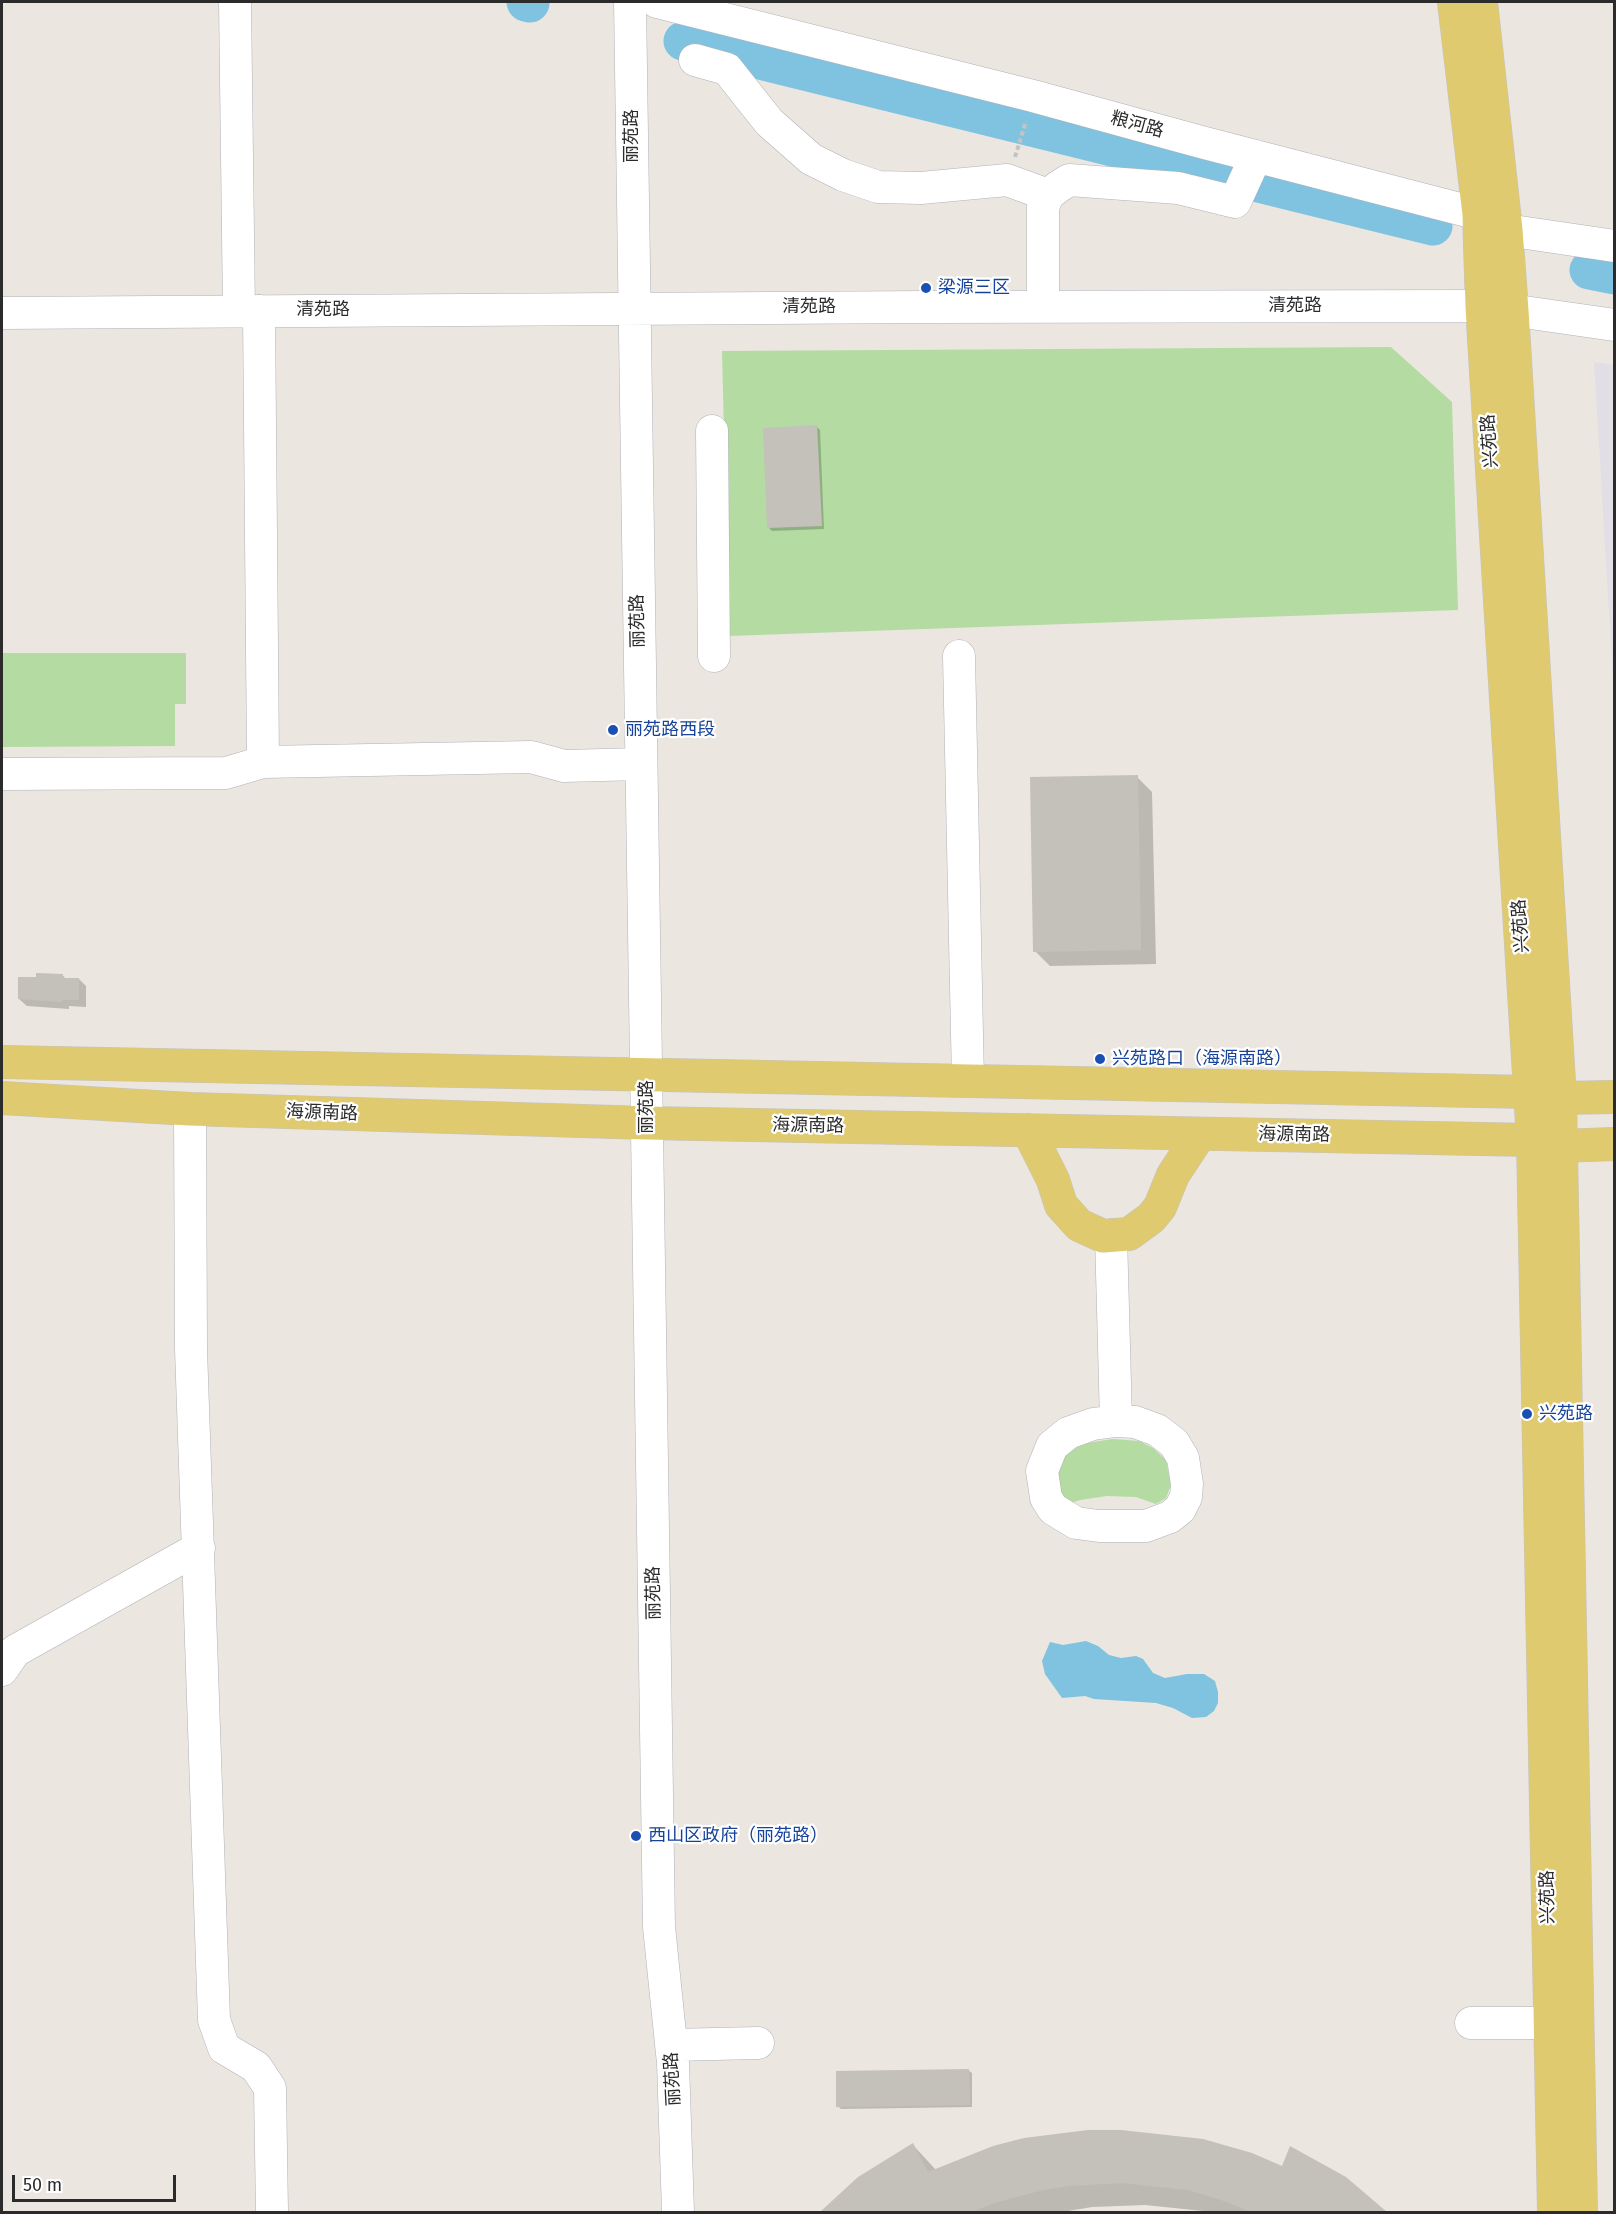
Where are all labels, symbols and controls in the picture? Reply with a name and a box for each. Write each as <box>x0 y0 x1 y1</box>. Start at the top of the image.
street label: 粮河路 <box>1108 108 1166 142</box>
street label: 丽苑路 <box>621 109 643 163</box>
place label: 梁源三区 <box>938 277 1010 299</box>
marker: 梁源三区 <box>919 281 933 295</box>
street label: 清苑路 <box>1268 295 1322 317</box>
street label: 清苑路 <box>782 296 836 318</box>
street label: 清苑路 <box>296 299 350 321</box>
street label: 兴苑路 <box>1477 413 1503 469</box>
street label: 丽苑路 <box>627 594 649 648</box>
place label: 丽苑路西段 <box>625 719 715 741</box>
marker: 丽苑路西段 <box>606 723 620 737</box>
street label: 兴苑路 <box>1508 898 1534 954</box>
place label: 兴苑路口（海源南路） <box>1112 1048 1292 1070</box>
marker: 兴苑路口（海源南路） <box>1093 1052 1107 1066</box>
street label: 丽苑路 <box>636 1080 658 1134</box>
street label: 海源南路 <box>286 1101 358 1125</box>
street label: 海源南路 <box>772 1115 844 1137</box>
street label: 海源南路 <box>1258 1124 1330 1146</box>
place label: 兴苑路 <box>1539 1403 1593 1425</box>
marker: 兴苑路 <box>1520 1407 1534 1421</box>
street label: 丽苑路 <box>643 1566 665 1620</box>
place label: 西山区政府（丽苑路） <box>648 1825 828 1847</box>
marker: 西山区政府（丽苑路） <box>629 1829 643 1843</box>
street label: 兴苑路 <box>1537 1870 1559 1924</box>
street label: 丽苑路 <box>661 2051 685 2107</box>
scale bar <box>15 2163 178 2201</box>
text: 50 m <box>23 2174 62 2196</box>

